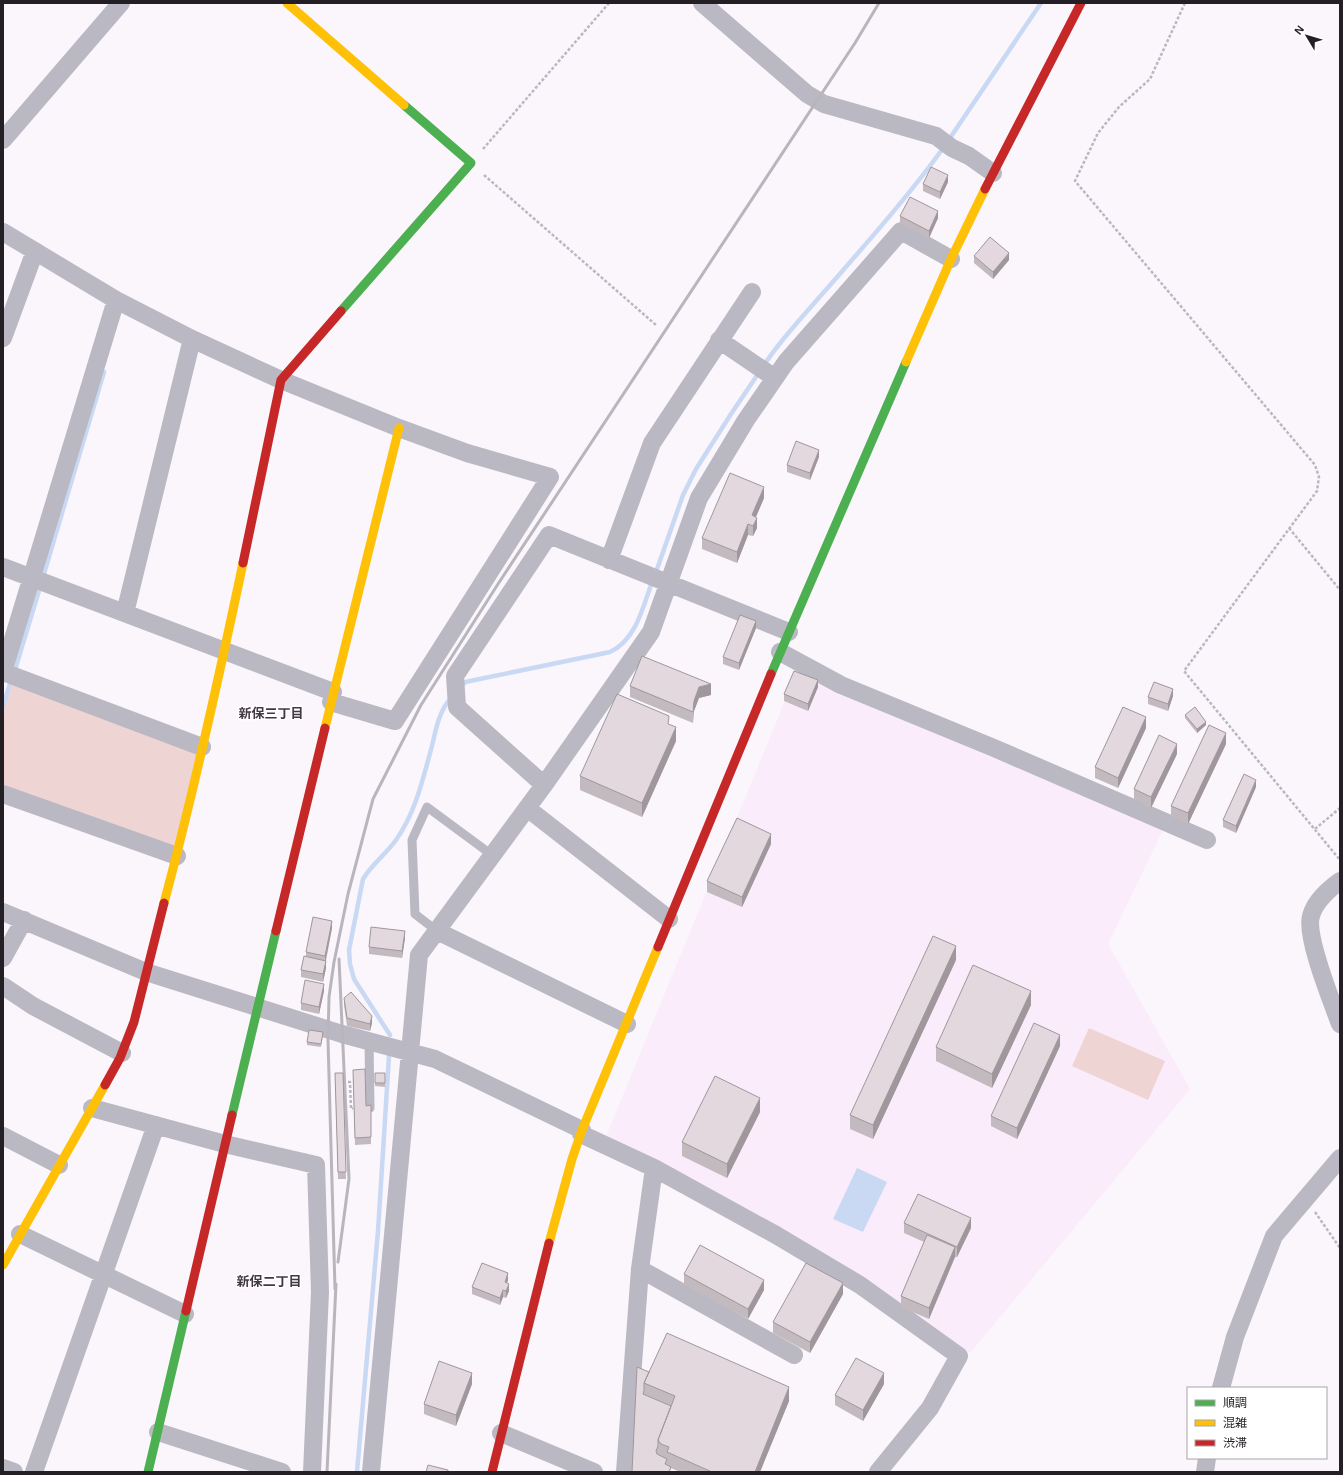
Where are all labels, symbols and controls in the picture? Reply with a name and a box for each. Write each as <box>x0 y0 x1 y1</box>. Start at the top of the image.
north arrow <box>1287 16 1327 56</box>
text: N <box>1292 23 1306 37</box>
district label: 新保三丁目 <box>238 706 304 721</box>
district label: 新保二丁目 <box>236 1274 302 1289</box>
legend <box>1187 1387 1327 1459</box>
text: 順調 <box>1223 1396 1247 1410</box>
text: 混雑 <box>1223 1416 1247 1430</box>
text: 渋滞 <box>1223 1436 1247 1450</box>

